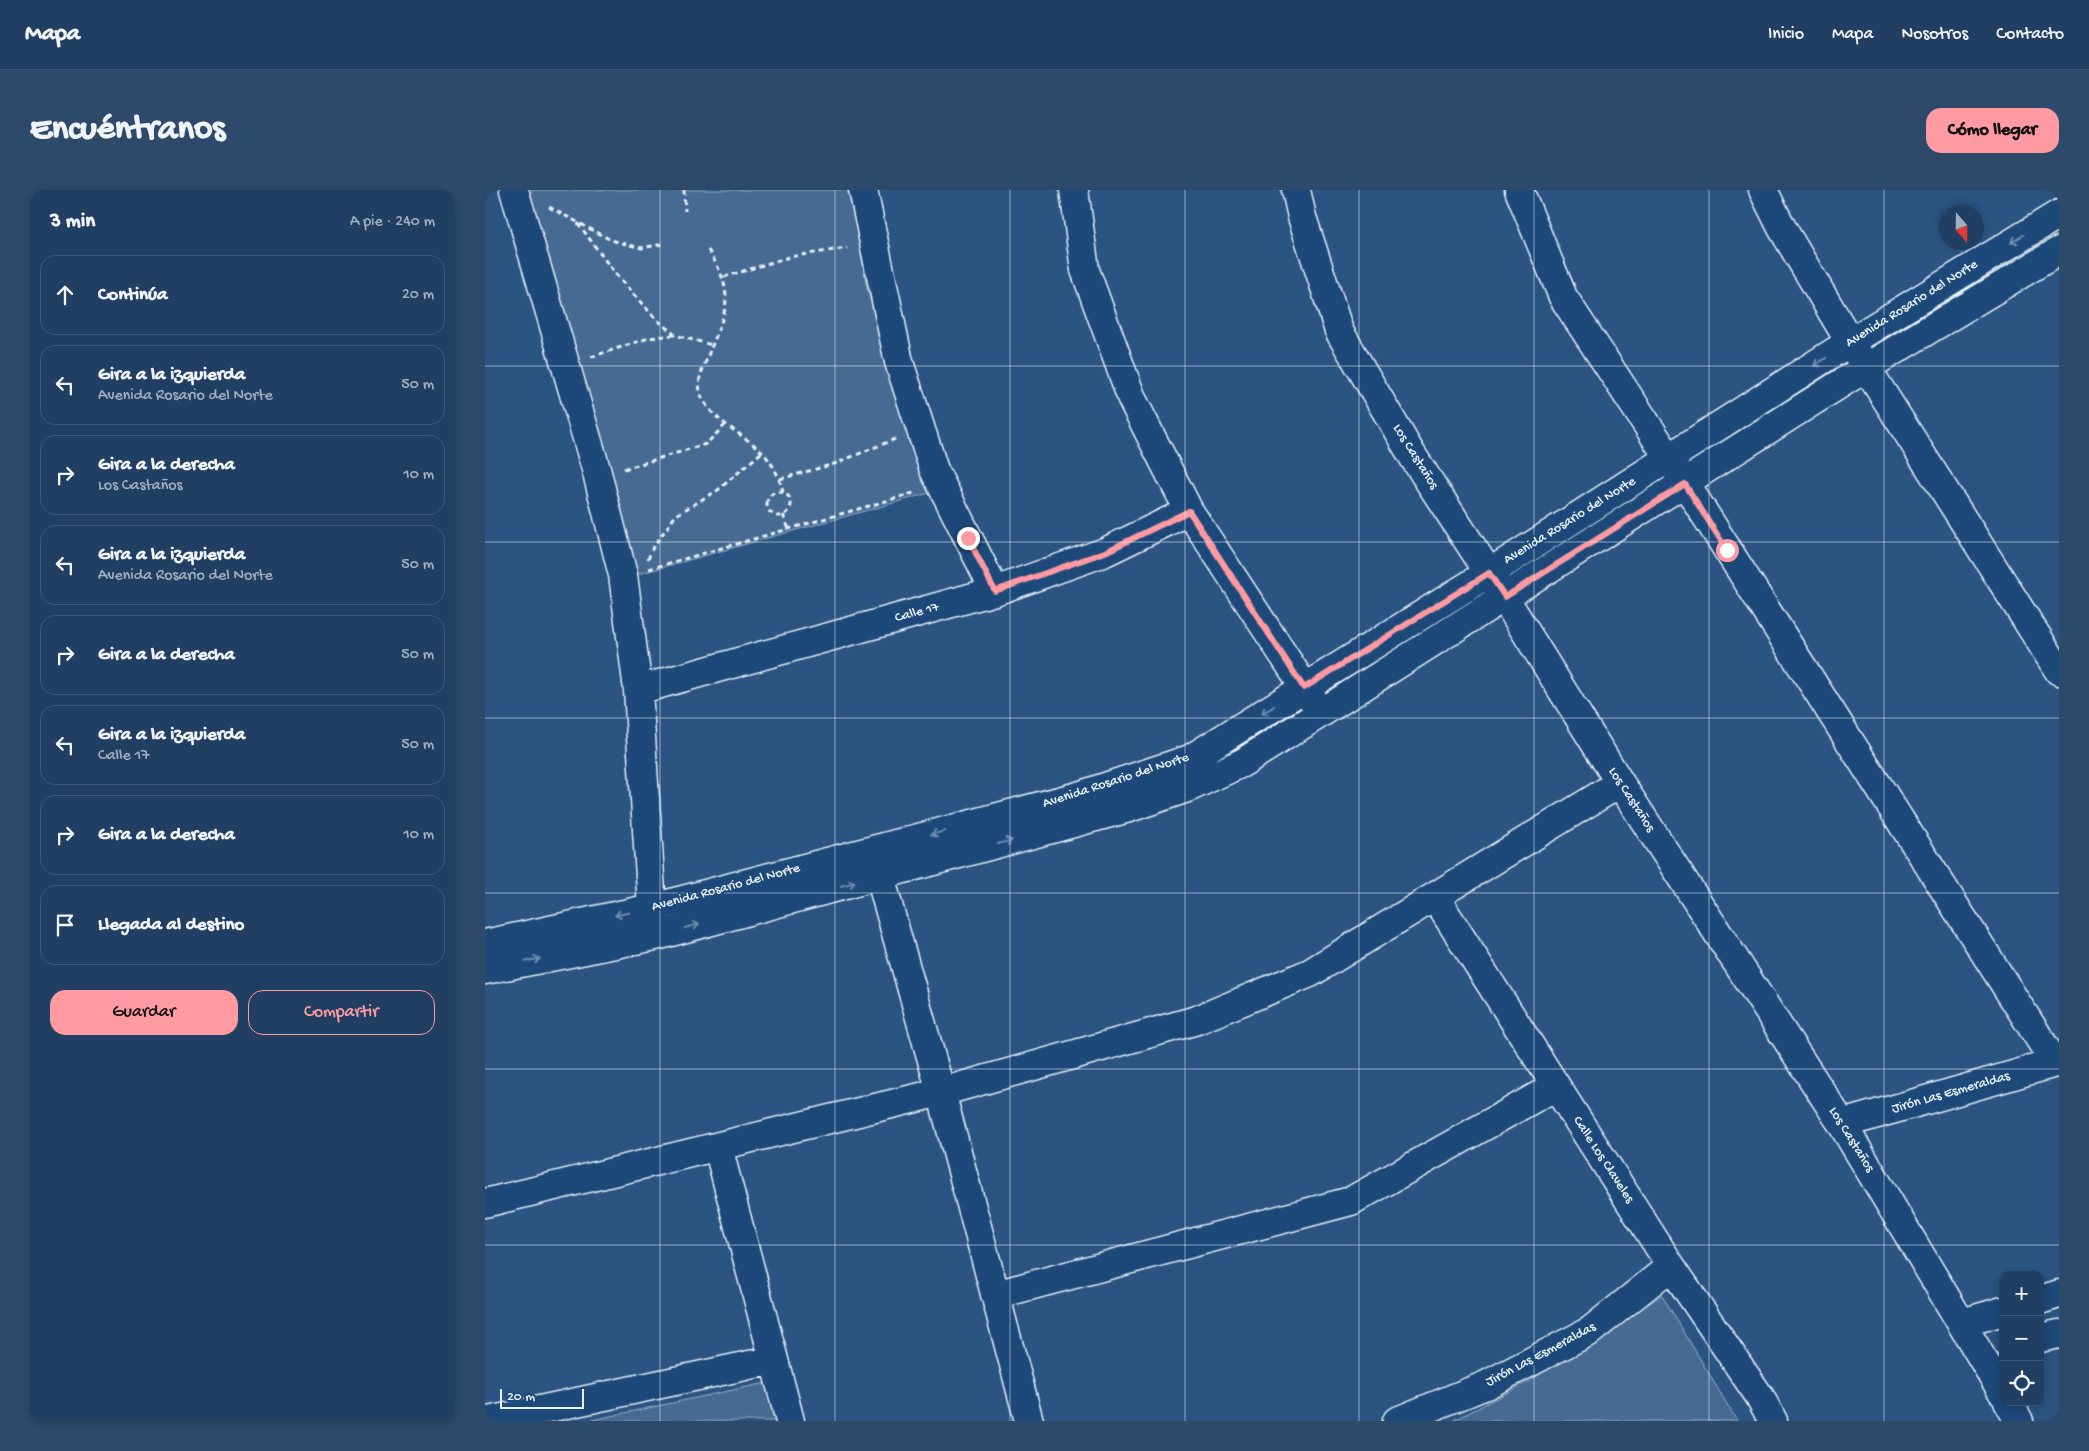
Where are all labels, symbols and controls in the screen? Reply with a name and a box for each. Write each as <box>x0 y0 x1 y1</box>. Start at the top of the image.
text: Mapa <box>25 20 80 49</box>
text: Inicio <box>1768 24 1804 45</box>
text: Mapa <box>1832 24 1873 45</box>
text: Nosotros <box>1901 24 1968 45</box>
text: Contacto <box>1996 24 2064 45</box>
button: Cómo llegar <box>1926 108 2059 153</box>
text: Encuéntranos <box>30 110 225 151</box>
north arrow <box>1939 205 1984 250</box>
text: 3 min <box>50 210 95 235</box>
text: A pie · 240 m <box>350 213 435 232</box>
one-way arrow <box>2011 234 2025 244</box>
street label: Avenida Rosario del Norte <box>1843 256 1982 352</box>
icon: ahead <box>51 281 79 309</box>
text: Continúa <box>98 284 168 307</box>
text: 20 m <box>402 286 434 305</box>
one-way arrow <box>1813 357 1827 367</box>
text: Gira a la izquierda <box>98 364 245 387</box>
icon: left <box>51 371 79 399</box>
text: 50 m <box>401 376 434 395</box>
text: Avenida Rosario del Norte <box>98 387 273 406</box>
street label: Los Castaños <box>1388 421 1442 494</box>
text: Gira a la derecha <box>98 454 235 477</box>
icon: right <box>51 461 79 489</box>
text: 10 m <box>403 466 434 485</box>
street label: Avenida Rosario del Norte <box>1501 473 1640 569</box>
text: Los Castaños <box>98 477 183 496</box>
route end <box>957 527 980 550</box>
route start <box>1716 539 1739 562</box>
text: Gira a la izquierda <box>98 544 245 567</box>
icon: left <box>51 551 79 579</box>
text: 50 m <box>401 556 434 575</box>
text: Avenida Rosario del Norte <box>98 567 273 586</box>
street label: Calle 17 <box>893 599 942 627</box>
icon: right <box>51 641 79 669</box>
text: Gira a la derecha <box>98 644 235 667</box>
text: 50 m <box>401 646 434 665</box>
one-way arrow <box>1262 705 1276 715</box>
text: Gira a la izquierda <box>98 724 245 747</box>
icon: left <box>51 731 79 759</box>
text: 50 m <box>401 736 434 755</box>
text: Calle 17 <box>98 747 149 766</box>
street label: Avenida Rosario del Norte <box>1041 749 1192 813</box>
street label: Los Castaños <box>1604 764 1659 836</box>
icon: right <box>51 821 79 849</box>
text: Gira a la derecha <box>98 824 235 847</box>
text: 10 m <box>403 826 434 845</box>
one-way arrow <box>930 829 946 838</box>
one-way arrow <box>997 836 1013 846</box>
street label: Avenida Rosario del Norte <box>650 860 803 916</box>
one-way arrow <box>840 879 856 888</box>
one-way arrow <box>614 910 630 920</box>
icon: arrive <box>51 911 79 939</box>
text: Llegada al destino <box>98 914 244 937</box>
one-way arrow <box>683 921 699 931</box>
one-way arrow <box>524 955 540 965</box>
button: Guardar <box>50 990 238 1035</box>
button: Compartir <box>248 990 435 1035</box>
street label: Jirón Las Esmeraldas <box>1890 1068 2013 1118</box>
street label: Los Castaños <box>1824 1104 1878 1177</box>
street label: Calle Los Claveles <box>1569 1113 1638 1207</box>
map controls <box>1999 1271 2044 1406</box>
button: + <box>1999 1271 2044 1316</box>
button: − <box>1999 1316 2044 1361</box>
street label: Jirón Las Esmeraldas <box>1483 1318 1600 1391</box>
button: locate <box>1999 1361 2044 1406</box>
scale bar <box>500 1386 584 1409</box>
text: 20 m <box>507 1389 535 1406</box>

